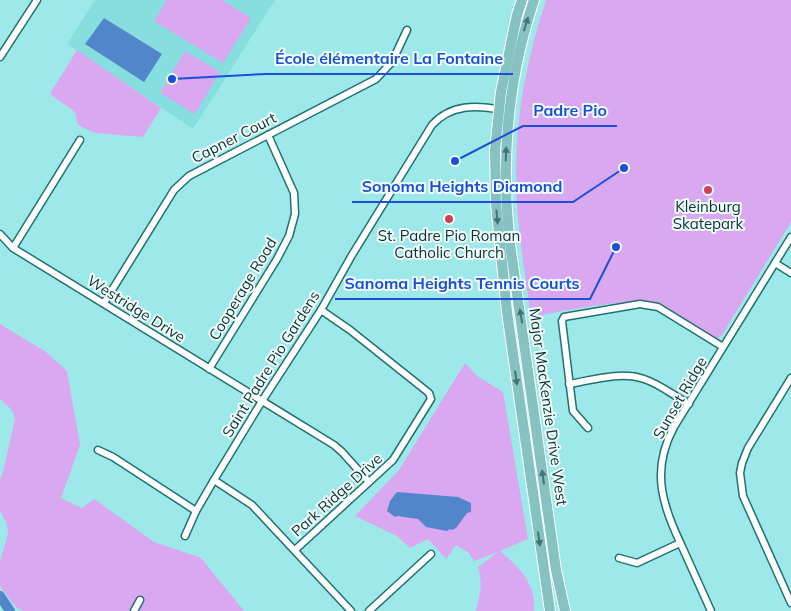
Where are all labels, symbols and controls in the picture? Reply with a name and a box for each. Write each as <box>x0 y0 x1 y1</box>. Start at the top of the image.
one-way arrow <box>523 17 531 32</box>
callout: École élémentaire La Fontaine <box>265 43 513 74</box>
text: École élémentaire La Fontaine <box>275 48 503 68</box>
callout: Padre Pio <box>523 95 617 126</box>
text: Padre Pio <box>533 100 607 120</box>
street label: Capner Court <box>188 108 279 167</box>
one-way arrow <box>502 146 510 162</box>
callout: Sonoma Heights Diamond <box>352 171 573 202</box>
text: Sonoma Heights Diamond <box>362 176 562 196</box>
marker: Kleinburg Skatepark <box>702 184 714 196</box>
place label: Kleinburg Skatepark <box>673 197 744 233</box>
one-way arrow <box>493 209 501 225</box>
marker: St. Padre Pio Roman Catholic Church <box>443 213 455 225</box>
place label: St. Padre Pio Roman Catholic Church <box>378 226 520 262</box>
street label: Cooperage Road <box>204 234 281 343</box>
callout: Sanoma Heights Tennis Courts <box>335 268 590 299</box>
street label: Westridge Drive <box>84 271 189 346</box>
text: Sanoma Heights Tennis Courts <box>345 273 579 293</box>
street label: Saint Padre Pio Gardens <box>218 287 323 441</box>
one-way arrow <box>516 307 524 323</box>
street label: Major MacKenzie Drive West <box>525 307 572 507</box>
street label: Sunset Ridge <box>648 353 711 442</box>
one-way arrow <box>513 370 521 386</box>
street label: Park Ridge Drive <box>287 449 386 540</box>
one-way arrow <box>538 468 546 484</box>
one-way arrow <box>536 531 544 547</box>

